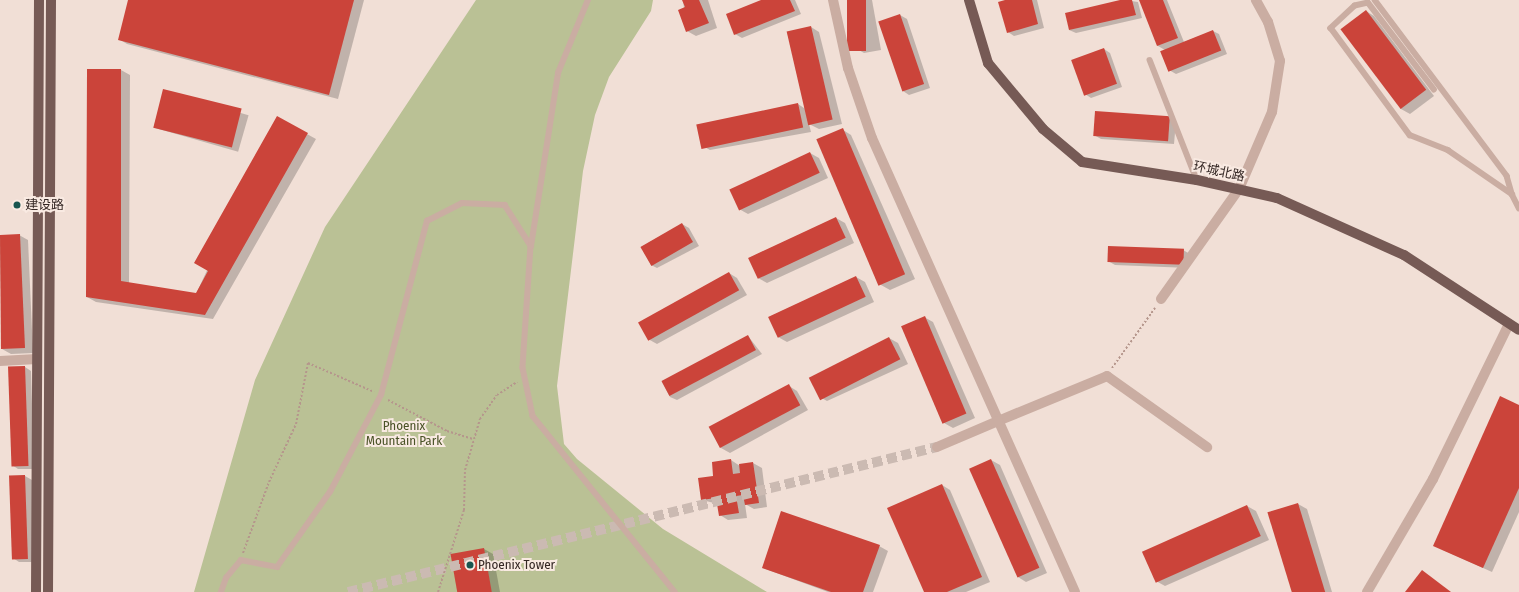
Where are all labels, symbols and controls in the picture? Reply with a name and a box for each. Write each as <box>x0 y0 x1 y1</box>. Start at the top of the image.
street label: 环城北路 <box>1192 159 1246 185</box>
place label: 建设路 <box>25 197 64 213</box>
marker: 建设路 <box>12 200 22 210</box>
park label: Phoenix Mountain Park <box>366 419 442 450</box>
place label: Phoenix Tower <box>478 557 555 573</box>
marker: Phoenix Tower <box>465 560 475 570</box>

